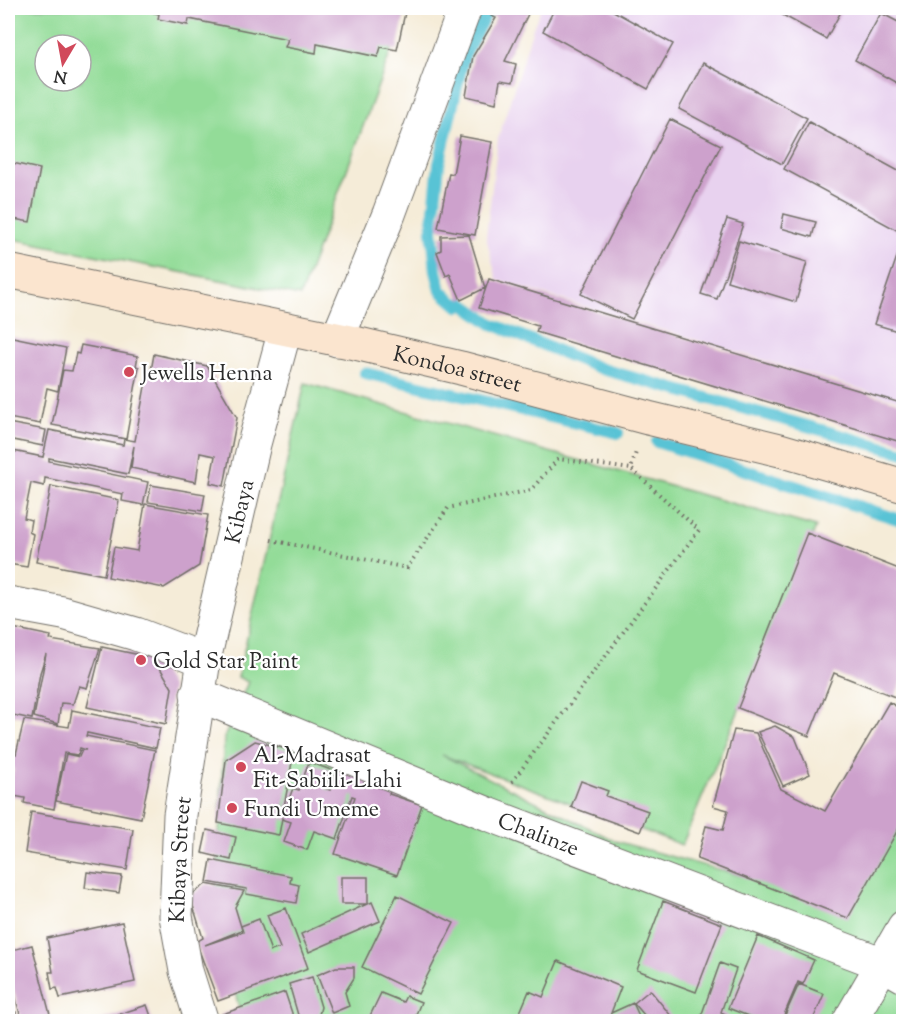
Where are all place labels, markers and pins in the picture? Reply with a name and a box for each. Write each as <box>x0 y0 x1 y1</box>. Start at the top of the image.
place label: Jewells Henna <box>140 359 273 391</box>
marker: Jewells Henna <box>122 365 136 379</box>
place label: Gold Star Paint <box>153 647 299 679</box>
marker: Gold Star Paint <box>134 653 148 667</box>
place label: Al-Madrasat Fit-Sabiili-Llahi <box>253 741 402 798</box>
marker: Al-Madrasat Fit-Sabiili-Llahi <box>234 760 248 774</box>
place label: Fundi Umeme <box>244 795 379 827</box>
marker: Fundi Umeme <box>225 801 239 815</box>

